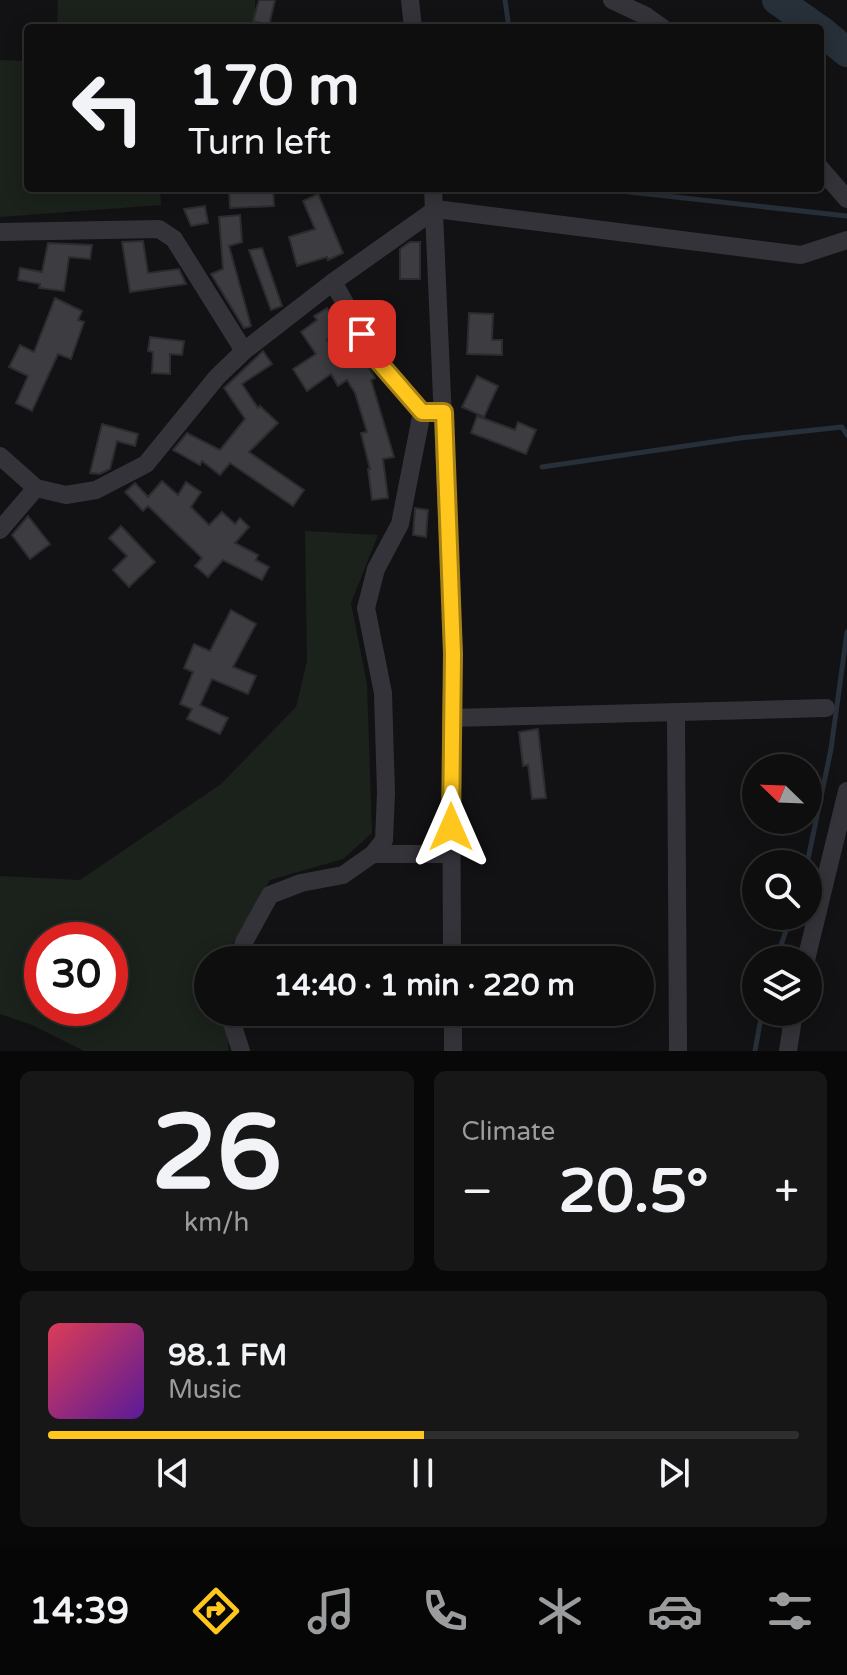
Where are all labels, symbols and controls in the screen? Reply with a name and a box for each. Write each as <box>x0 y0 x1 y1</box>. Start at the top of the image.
text: 170 m <box>188 53 359 120</box>
icon: left <box>56 56 160 160</box>
text: Turn left <box>188 121 331 164</box>
pin <box>328 300 396 368</box>
icon: arrive <box>340 312 384 356</box>
north arrow <box>742 754 822 834</box>
map controls <box>742 754 822 1026</box>
position arrow <box>409 785 493 869</box>
button: search <box>742 850 822 930</box>
speed limit sign: 30 <box>24 922 128 1026</box>
button: layers <box>742 946 822 1026</box>
text: 14:40 · 1 min · 220 m <box>273 967 575 1004</box>
text: 26 <box>151 1092 282 1217</box>
text: Climate <box>462 1116 555 1147</box>
text: 20.5° <box>558 1156 709 1228</box>
text: − <box>462 1166 493 1219</box>
text: + <box>774 1166 799 1219</box>
text: km/h <box>184 1207 249 1238</box>
text: 98.1 FM <box>168 1337 287 1374</box>
text: Music <box>168 1374 241 1405</box>
icon: previous <box>151 1451 195 1495</box>
icon: pause <box>401 1451 445 1495</box>
icon: next <box>652 1451 696 1495</box>
icon: directions <box>188 1583 244 1639</box>
icon: music <box>303 1583 359 1639</box>
icon: phone <box>417 1583 473 1639</box>
icon: climate <box>532 1583 588 1639</box>
icon: car <box>647 1583 703 1639</box>
icon: filters <box>762 1583 818 1639</box>
text: 14:39 <box>29 1590 129 1633</box>

